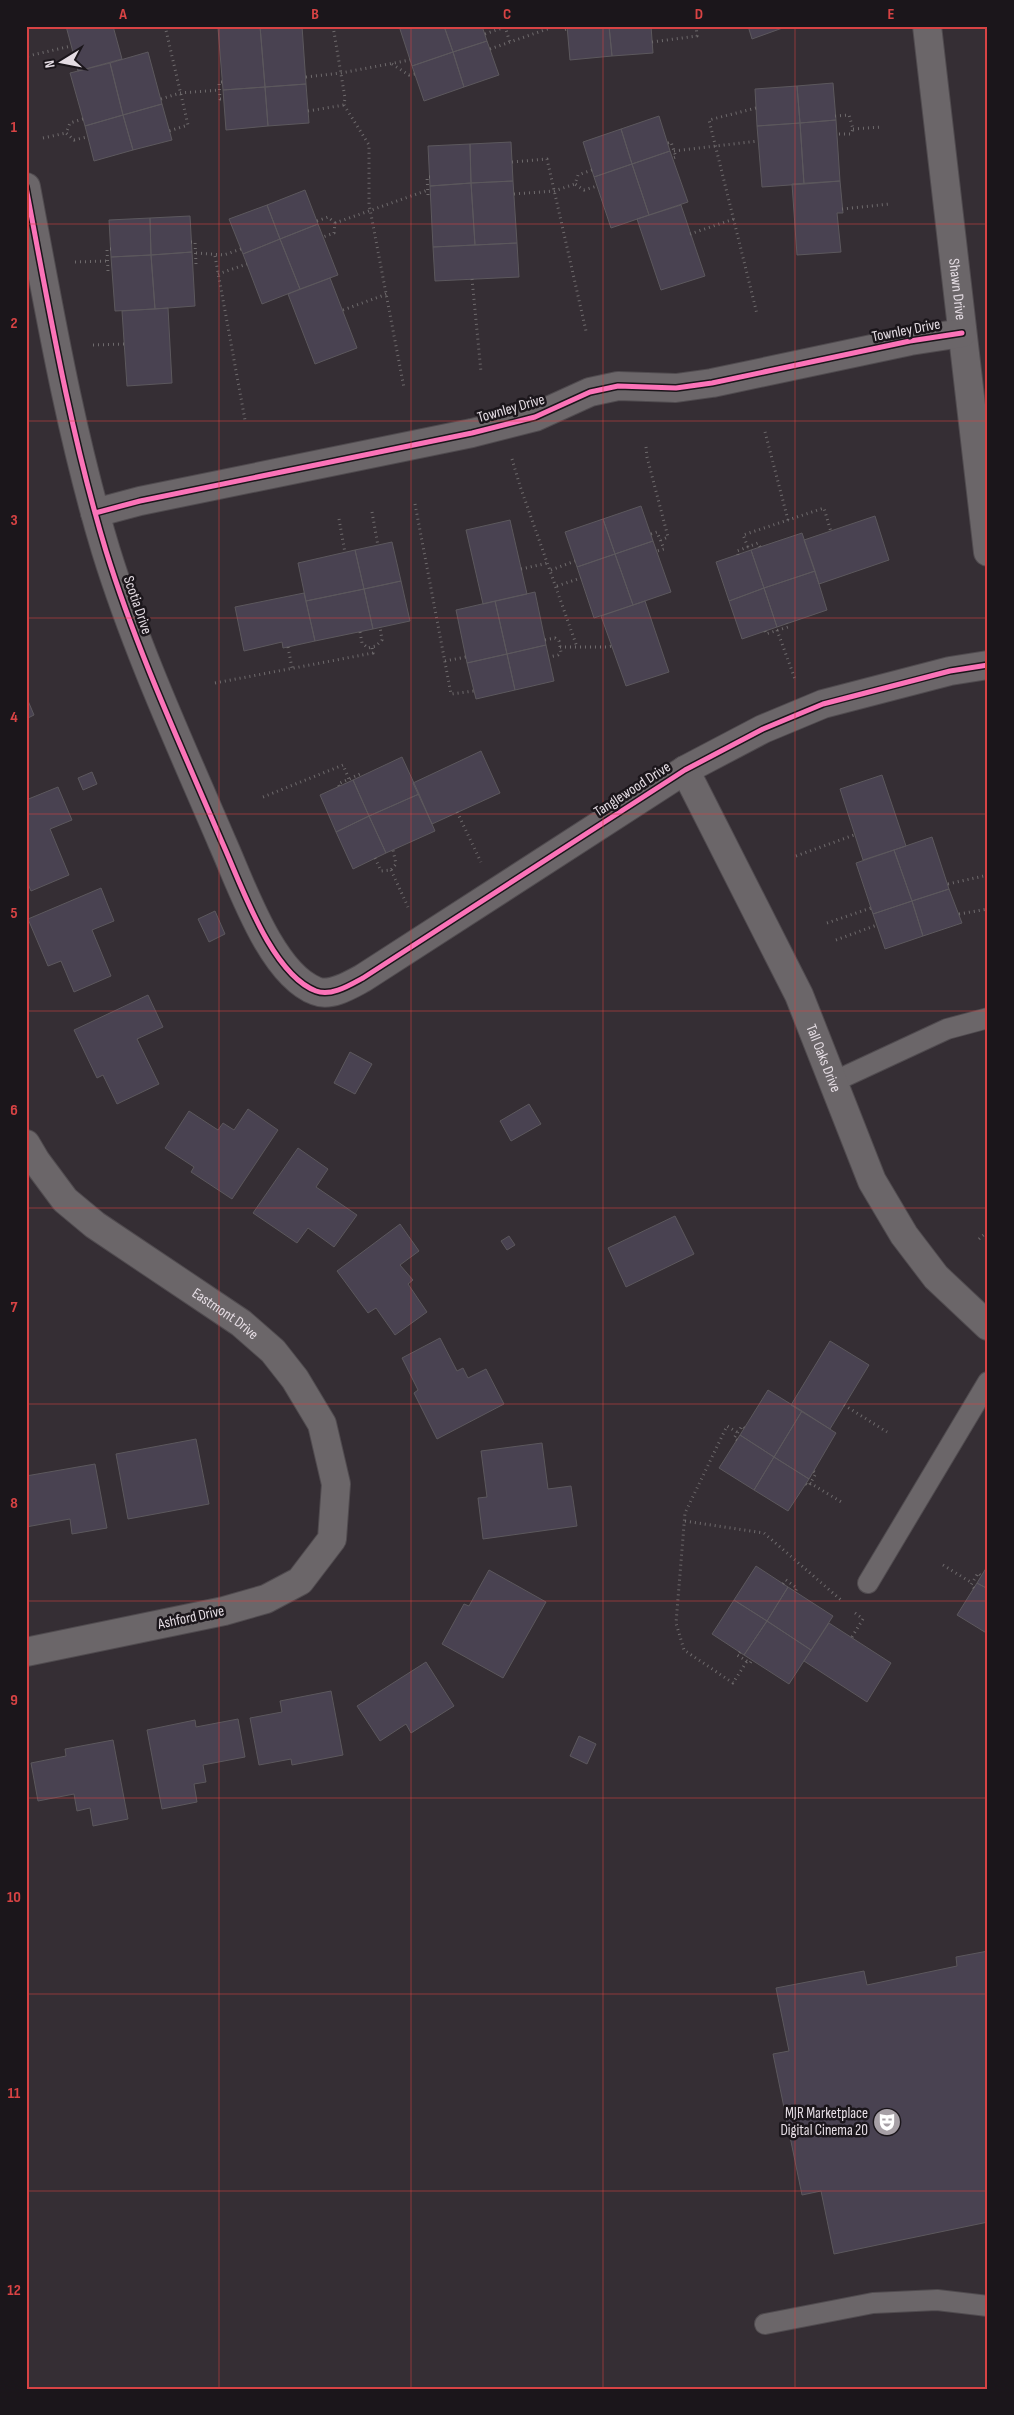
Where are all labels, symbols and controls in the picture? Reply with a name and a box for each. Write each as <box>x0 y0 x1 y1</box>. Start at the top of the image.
text: A <box>118 5 127 24</box>
text: B <box>311 5 319 24</box>
text: C <box>503 5 511 24</box>
text: D <box>695 5 703 24</box>
text: E <box>888 5 895 24</box>
north arrow <box>38 38 88 88</box>
text: N <box>41 59 59 69</box>
text: 1 <box>11 118 18 137</box>
street label: Shawn Drive <box>944 257 970 321</box>
text: 2 <box>10 314 18 333</box>
street label: Townley Drive <box>870 315 942 346</box>
street label: Townley Drive <box>475 390 547 427</box>
text: 3 <box>10 511 18 530</box>
street label: Scotia Drive <box>119 574 156 637</box>
text: 4 <box>10 708 18 727</box>
street label: Tanglewood Drive <box>590 758 674 821</box>
text: 5 <box>10 904 18 923</box>
street label: Tall Oaks Drive <box>801 1022 845 1095</box>
text: 6 <box>10 1101 18 1120</box>
street label: Eastmont Drive <box>188 1284 262 1344</box>
text: 7 <box>11 1298 18 1317</box>
text: 8 <box>10 1494 18 1513</box>
street label: Ashford Drive <box>155 1601 226 1634</box>
text: 9 <box>10 1691 18 1710</box>
text: 10 <box>7 1888 21 1907</box>
text: 11 <box>8 2084 21 2103</box>
place label: MJR Marketplace Digital Cinema 20 <box>780 2104 868 2140</box>
theatre icon: MJR Marketplace Digital Cinema 20 <box>872 2107 902 2137</box>
text: 12 <box>7 2281 21 2300</box>

